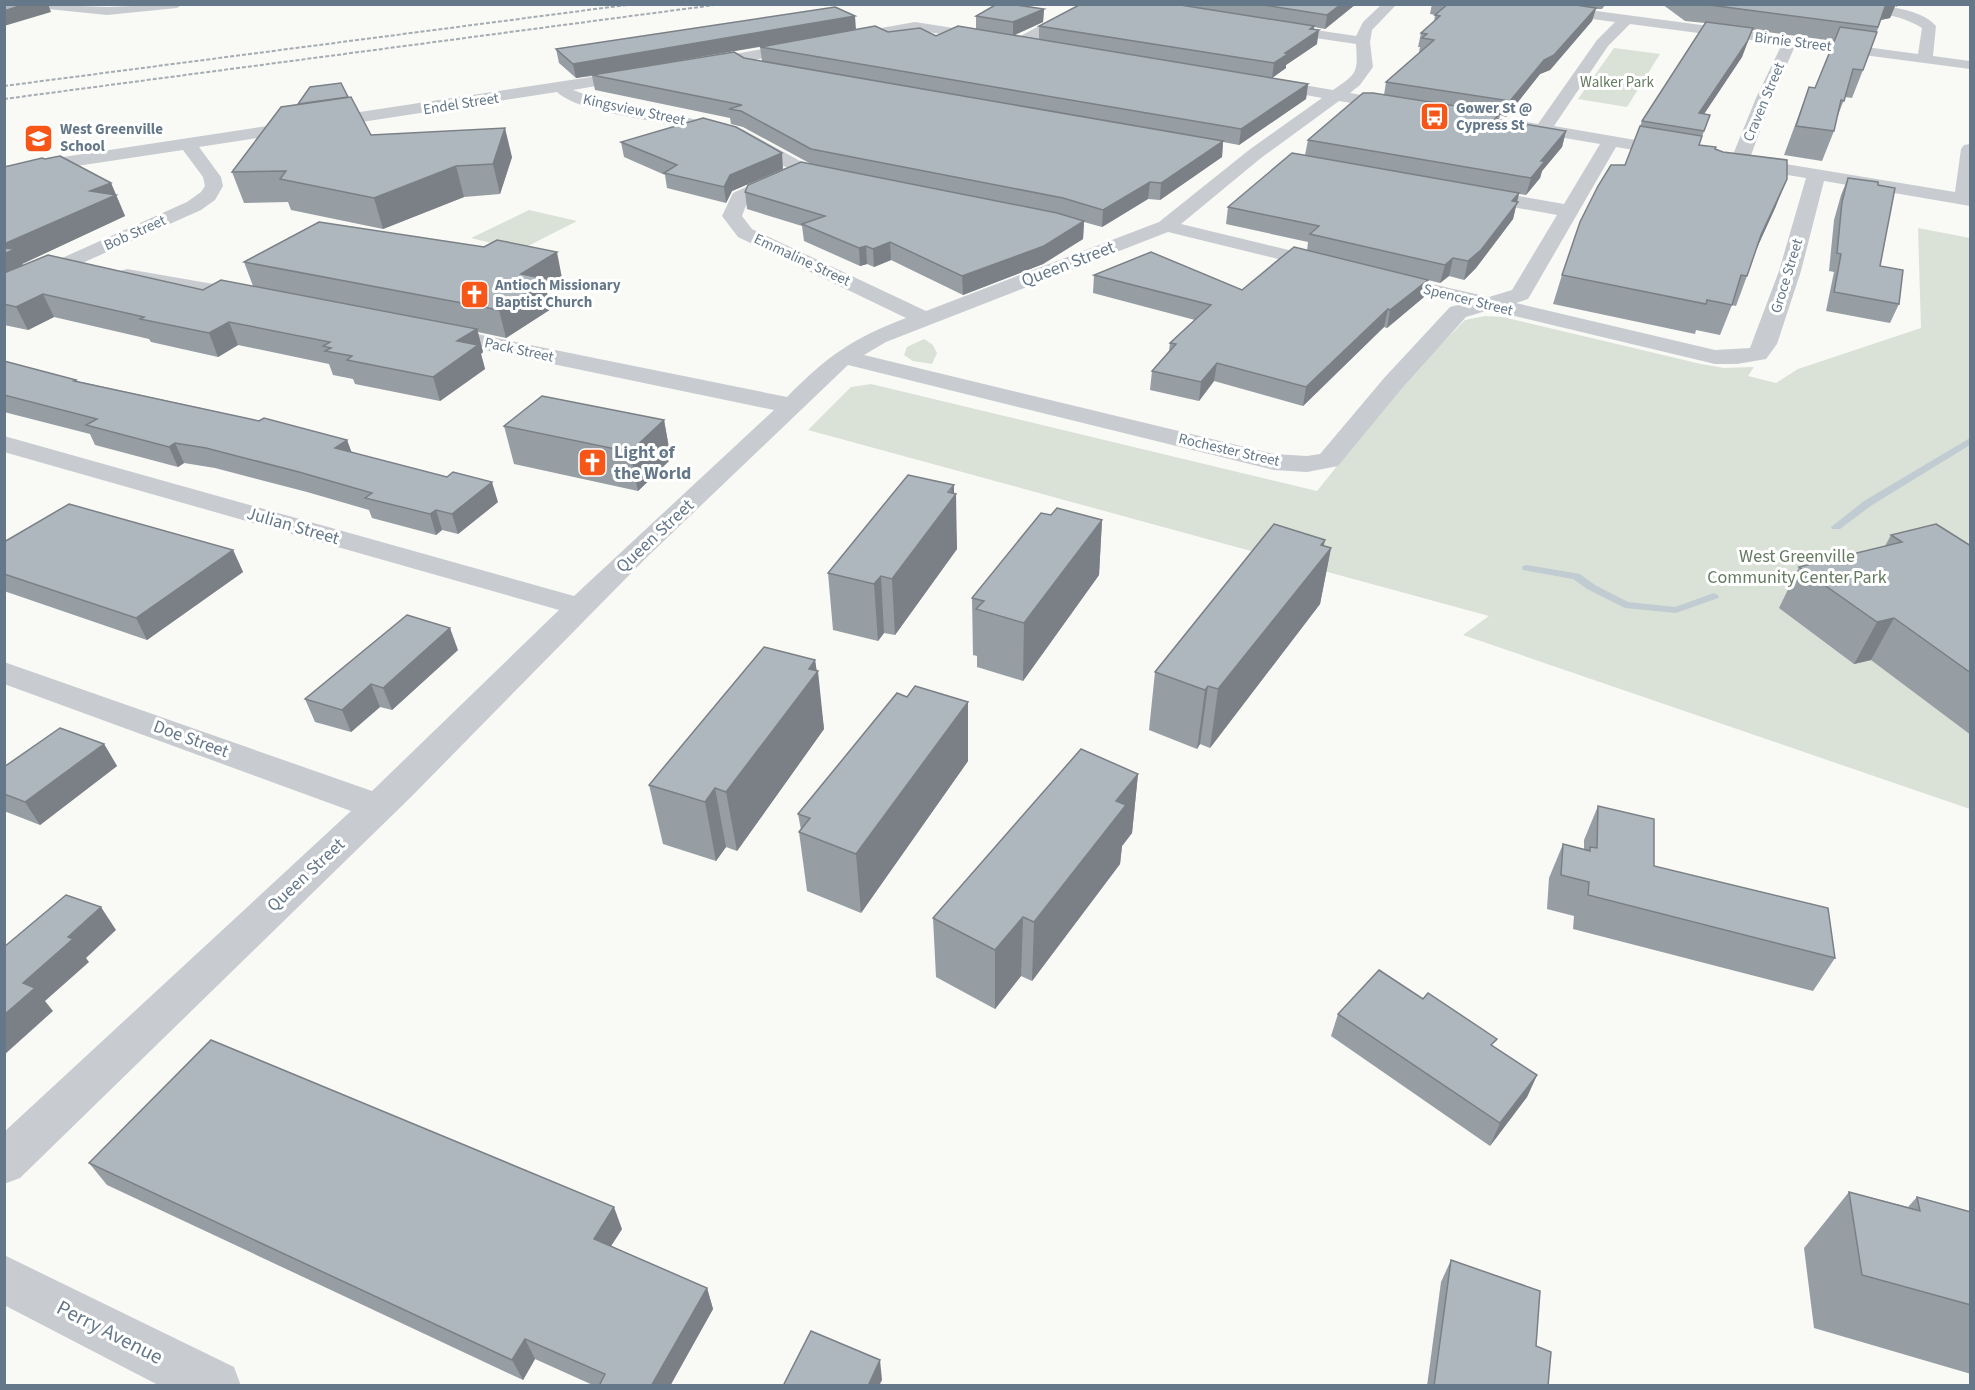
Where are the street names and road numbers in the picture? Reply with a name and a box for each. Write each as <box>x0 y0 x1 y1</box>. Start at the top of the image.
street label: Birnie Street <box>1753 27 1833 57</box>
street label: Craven Street <box>1738 59 1790 145</box>
street label: Endel Street <box>422 88 500 120</box>
street label: Kingsview Street <box>581 89 687 131</box>
street label: Bob Street <box>101 210 169 256</box>
street label: Emmaline Street <box>750 228 854 292</box>
street label: Queen Street <box>1018 235 1118 293</box>
street label: Groce Street <box>1766 236 1808 316</box>
street label: Spencer Street <box>1421 279 1515 321</box>
street label: Pack Street <box>482 332 556 368</box>
street label: Rochester Street <box>1176 428 1282 472</box>
street label: Queen Street <box>611 493 699 579</box>
street label: Julian Street <box>244 501 342 551</box>
street label: Doe Street <box>150 714 232 764</box>
street label: Queen Street <box>262 832 350 918</box>
street label: Perry Avenue <box>52 1292 168 1372</box>

